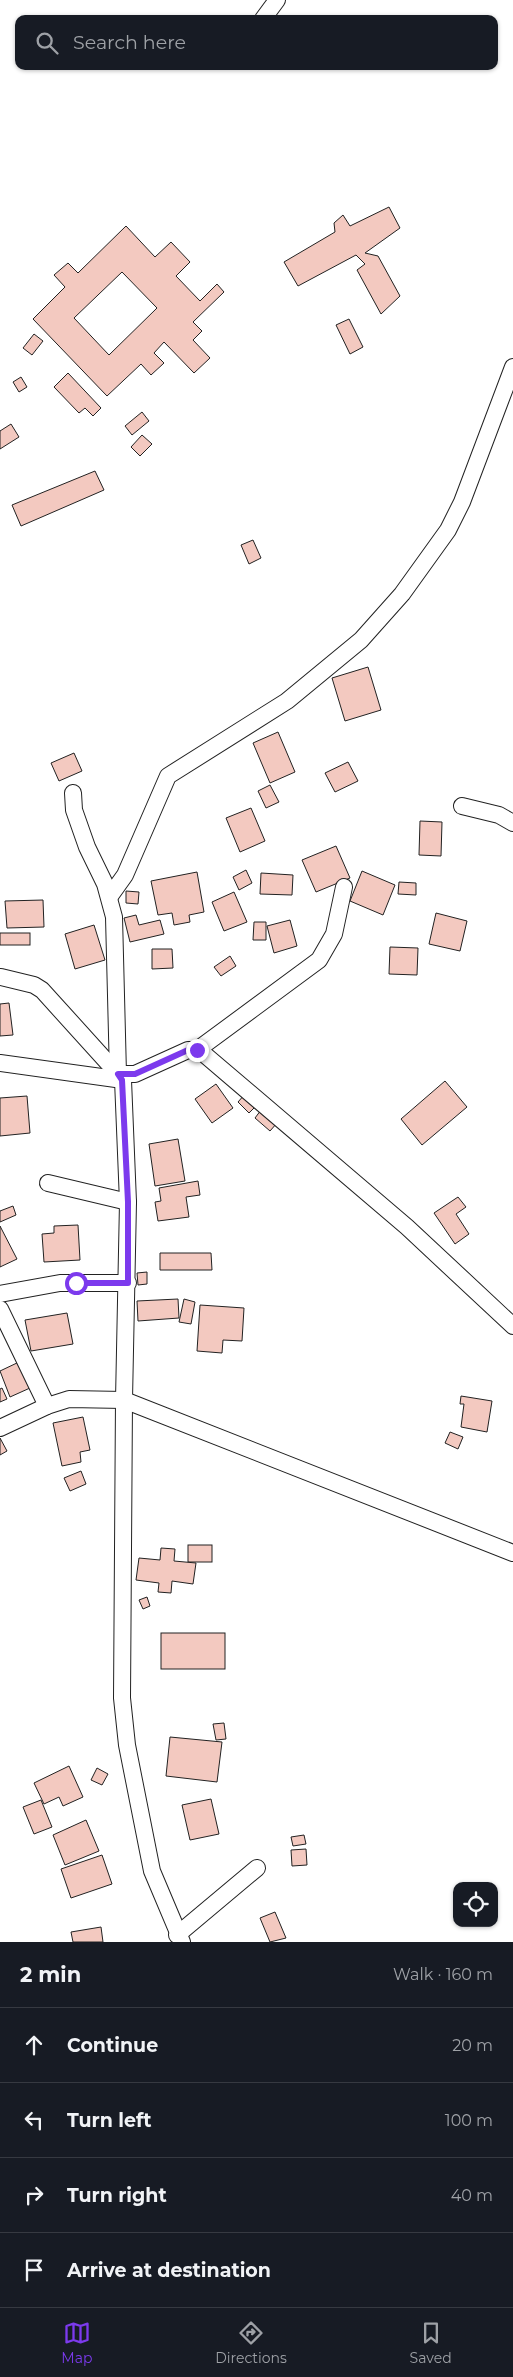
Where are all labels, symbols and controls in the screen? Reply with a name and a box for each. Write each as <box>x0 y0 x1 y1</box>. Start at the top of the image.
search box <box>15 15 498 70</box>
icon: search <box>33 29 61 57</box>
text: Search here <box>73 31 186 54</box>
route end <box>186 1039 209 1062</box>
route start <box>65 1272 88 1295</box>
map controls <box>453 1882 498 1927</box>
button: locate <box>453 1882 498 1927</box>
text: 2 min <box>20 1962 81 1987</box>
text: Walk · 160 m <box>393 1965 493 1984</box>
icon: ahead <box>20 2031 48 2059</box>
text: Continue <box>67 2034 158 2057</box>
text: 20 m <box>452 2036 493 2055</box>
icon: left <box>20 2106 48 2134</box>
text: Turn left <box>67 2109 152 2132</box>
text: 100 m <box>445 2111 493 2130</box>
icon: right <box>20 2181 48 2209</box>
text: Turn right <box>67 2184 167 2207</box>
text: 40 m <box>451 2186 493 2205</box>
icon: arrive <box>20 2256 48 2284</box>
text: Arrive at destination <box>67 2259 271 2282</box>
tab: Map <box>61 2319 92 2367</box>
tab: Directions <box>215 2319 287 2367</box>
tab: Saved <box>410 2319 452 2367</box>

